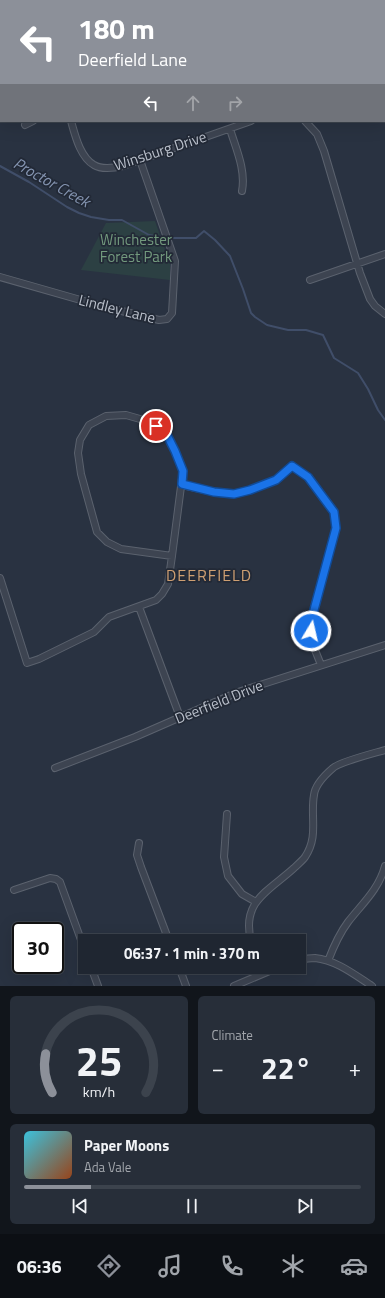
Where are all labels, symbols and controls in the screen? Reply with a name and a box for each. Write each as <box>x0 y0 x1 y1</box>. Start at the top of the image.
text: 180 m <box>78 7 155 50</box>
icon: left <box>12 16 64 68</box>
text: Deerfield Lane <box>78 46 187 73</box>
icon: left <box>140 92 162 114</box>
icon: ahead <box>182 92 204 114</box>
icon: right <box>224 92 246 114</box>
street label: Winsburg Drive <box>110 125 209 176</box>
water label: Proctor Creek <box>9 151 96 214</box>
park label: Winchester Forest Park <box>100 228 172 268</box>
street label: Lindley Lane <box>76 288 158 329</box>
pin <box>139 409 173 443</box>
icon: arrive <box>145 415 167 437</box>
district label: DEERFIELD <box>166 563 252 587</box>
position arrow <box>290 610 332 652</box>
street label: Deerfield Drive <box>171 673 266 730</box>
speed limit sign: 30 <box>12 922 64 974</box>
text: 06:37 · 1 min · 370 m <box>124 942 260 965</box>
text: Climate <box>212 1025 253 1045</box>
text: 25 <box>75 1029 122 1092</box>
text: 22° <box>261 1045 311 1091</box>
text: − <box>212 1051 224 1085</box>
text: + <box>349 1051 361 1085</box>
text: km/h <box>83 1081 115 1103</box>
text: Paper Moons <box>84 1134 169 1157</box>
text: Ada Vale <box>84 1157 131 1177</box>
icon: previous <box>69 1195 91 1217</box>
icon: pause <box>181 1195 203 1217</box>
icon: next <box>294 1195 316 1217</box>
icon: directions <box>95 1252 123 1280</box>
icon: music <box>156 1252 184 1280</box>
icon: phone <box>218 1252 246 1280</box>
icon: climate <box>279 1252 307 1280</box>
icon: car <box>340 1252 368 1280</box>
text: 06:36 <box>17 1253 62 1280</box>

